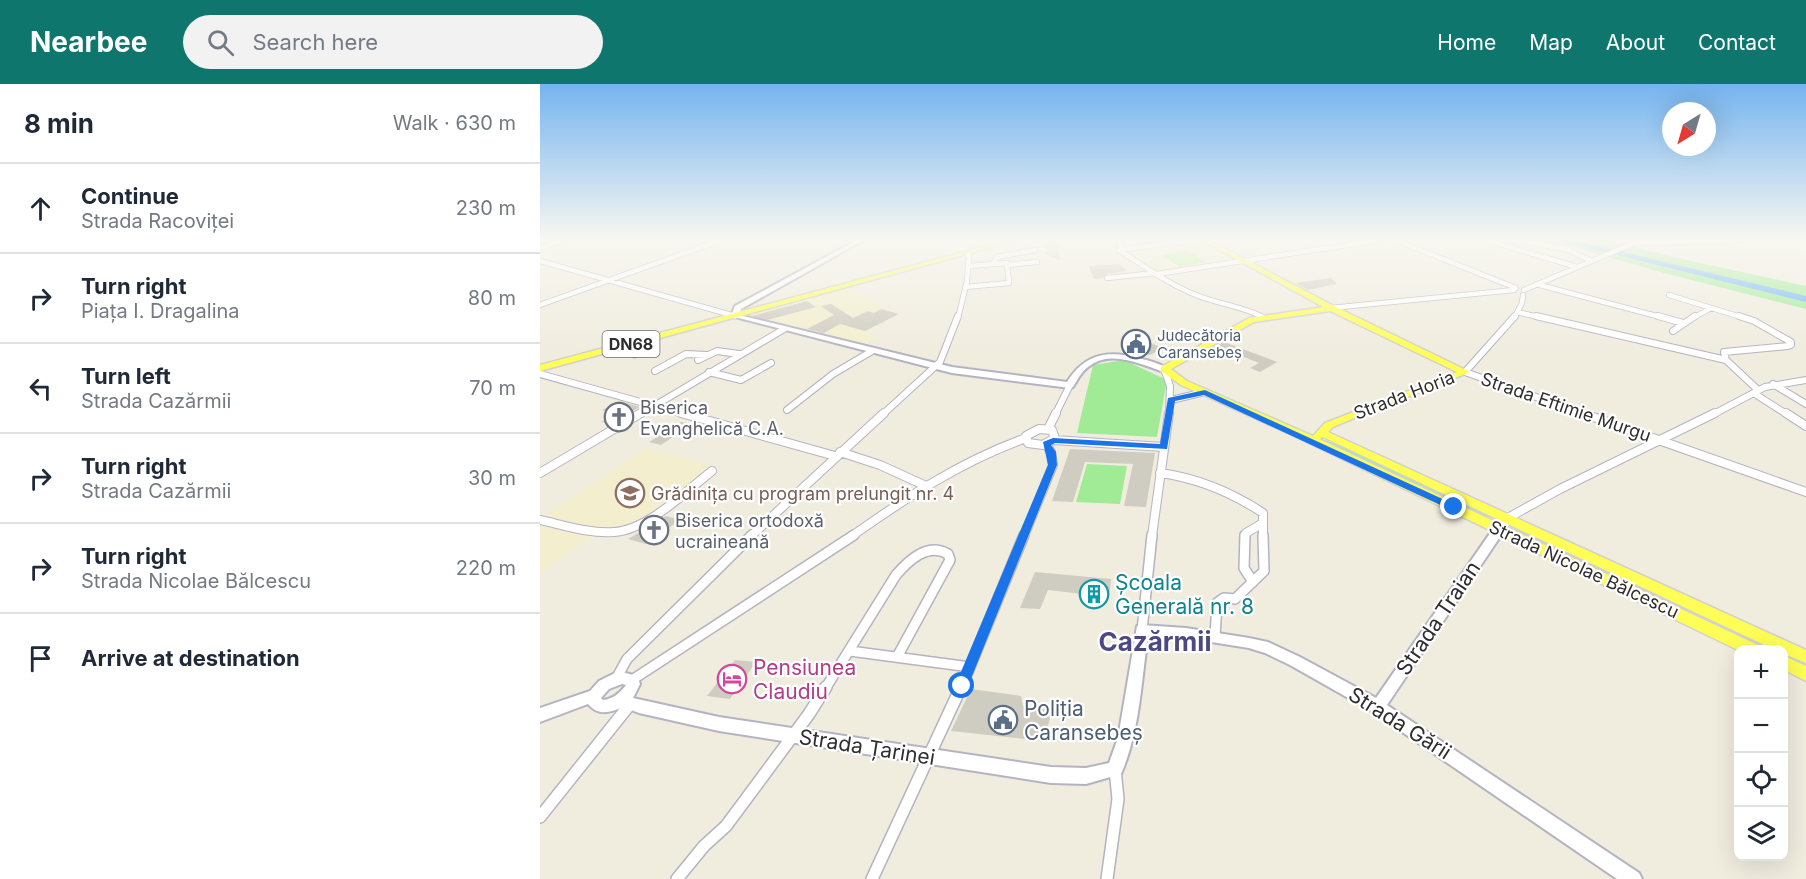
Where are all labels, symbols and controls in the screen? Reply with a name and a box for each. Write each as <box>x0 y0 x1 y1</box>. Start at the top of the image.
search box <box>183 15 603 69</box>
text: Nearbee <box>30 25 147 59</box>
icon: search <box>204 26 237 59</box>
text: Search here <box>252 29 378 55</box>
text: Home <box>1437 30 1496 55</box>
text: Map <box>1529 30 1573 55</box>
text: About <box>1606 30 1665 55</box>
text: Contact <box>1698 30 1776 55</box>
north arrow <box>1662 102 1716 156</box>
text: 8 min <box>24 108 94 139</box>
text: Walk · 630 m <box>393 111 516 135</box>
text: Continue <box>81 183 179 209</box>
icon: ahead <box>24 192 57 225</box>
text: 230 m <box>456 196 516 220</box>
text: Strada Racoviței <box>81 209 234 233</box>
text: Turn right <box>81 273 187 299</box>
icon: right <box>24 282 57 315</box>
text: 80 m <box>468 286 516 310</box>
text: Piața I. Dragalina <box>81 299 240 323</box>
place label: Judecătoria Caransebeș <box>1157 326 1242 362</box>
public building icon: Judecătoria Caransebeș <box>1120 328 1152 360</box>
road number: DN68 <box>602 331 659 357</box>
text: Turn left <box>81 363 171 389</box>
street label: Strada Horia <box>1351 366 1457 424</box>
street label: Strada Eftimie Murgu <box>1478 368 1654 446</box>
icon: left <box>24 372 57 405</box>
text: 70 m <box>469 376 516 400</box>
text: Strada Cazărmii <box>81 389 231 413</box>
place label: Biserica Evanghelică C.A. <box>640 397 784 439</box>
church icon: Biserica Evanghelică C.A. <box>603 401 635 433</box>
text: Turn right <box>81 453 187 479</box>
icon: right <box>24 462 57 495</box>
text: 30 m <box>468 466 516 490</box>
school or university icon: Grădinița cu program prelungit nr. 4 <box>614 477 646 509</box>
text: Strada Cazărmii <box>81 479 231 503</box>
place label: Grădinița cu program prelungit nr. 4 <box>651 483 954 505</box>
route end <box>1440 493 1466 519</box>
place label: Biserica ortodoxă ucraineană <box>675 510 824 552</box>
church icon: Biserica ortodoxă ucraineană <box>638 514 670 546</box>
street label: Strada Nicolae Bălcescu <box>1486 516 1682 622</box>
text: Turn right <box>81 543 187 569</box>
icon: right <box>24 552 57 585</box>
text: 220 m <box>456 556 516 580</box>
street label: Strada Traian <box>1391 556 1485 680</box>
text: Strada Nicolae Bălcescu <box>81 569 311 593</box>
place label: Școala Generală nr. 8 <box>1115 570 1254 619</box>
building icon: Școala Generală nr. 8 <box>1078 578 1110 610</box>
district label: Cazărmii <box>1099 626 1211 657</box>
icon: arrive <box>24 642 57 675</box>
text: Arrive at destination <box>81 645 300 671</box>
map controls <box>1734 645 1788 861</box>
button: + <box>1734 645 1788 699</box>
place label: Pensiunea Claudiu <box>753 655 856 704</box>
hotel icon: Pensiunea Claudiu <box>716 663 748 695</box>
route start <box>948 672 974 698</box>
street label: Strada Gării <box>1344 682 1456 764</box>
place label: Poliția Caransebeș <box>1024 696 1143 745</box>
button: − <box>1734 699 1788 753</box>
public building icon: Poliția Caransebeș <box>987 704 1019 736</box>
street label: Strada Țarinei <box>797 724 937 771</box>
button: locate <box>1734 753 1788 807</box>
button: layers <box>1734 807 1788 861</box>

